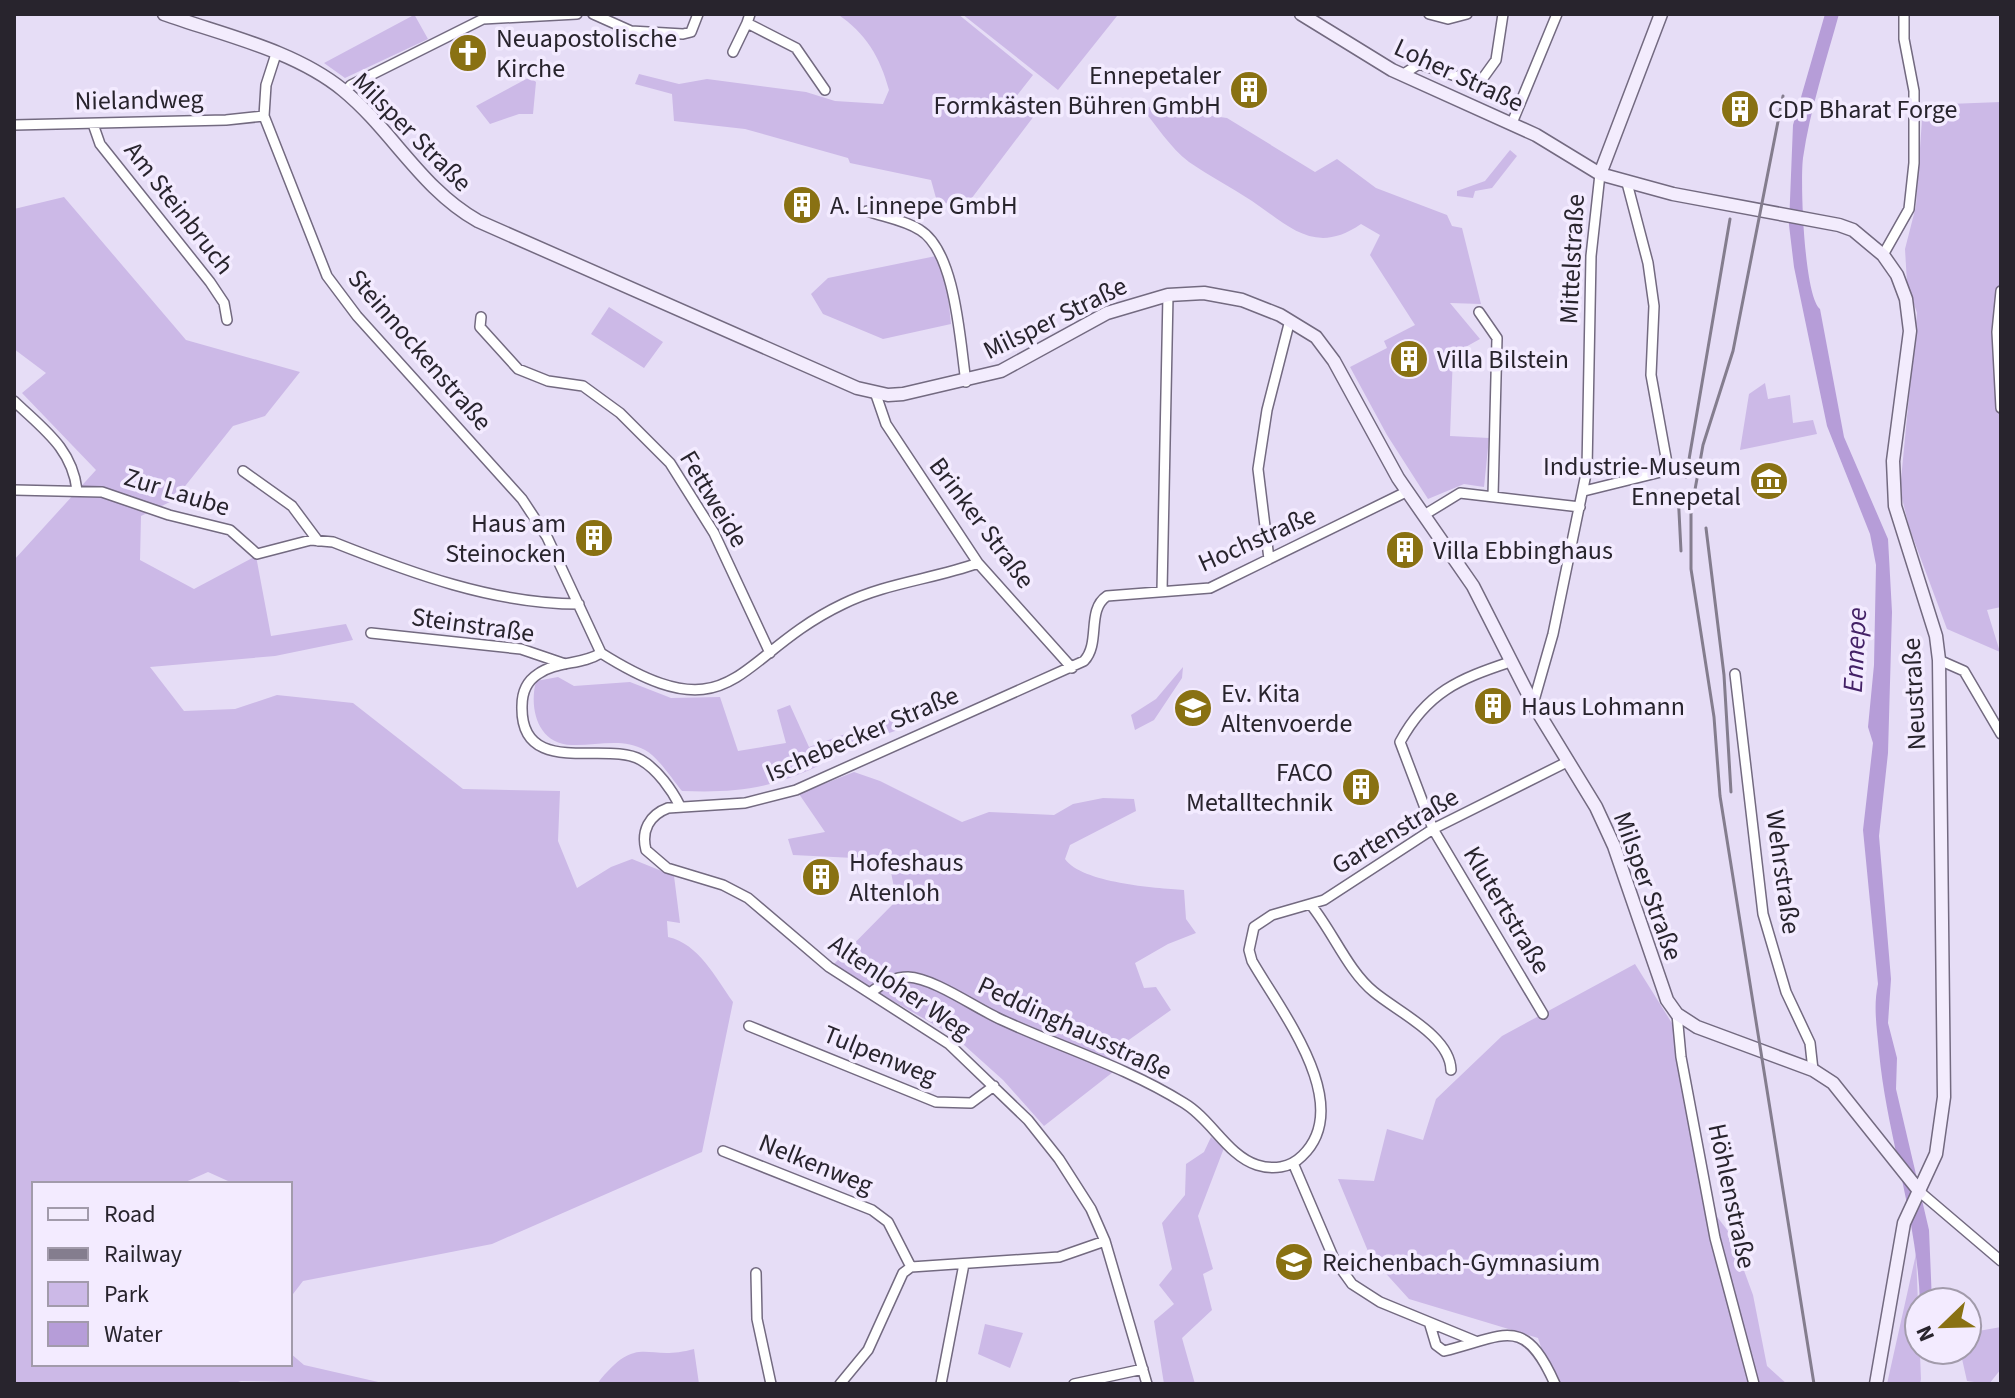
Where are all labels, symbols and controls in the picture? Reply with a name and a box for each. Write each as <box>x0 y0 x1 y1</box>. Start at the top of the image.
place label: Neuapostolische Kirche <box>496 20 677 87</box>
street label: Loher Straße <box>1388 29 1530 121</box>
church icon: Neuapostolische Kirche <box>447 32 489 74</box>
place label: Ennepetaler Formkästen Bühren GmbH <box>933 57 1222 124</box>
street label: Milsper Straße <box>344 64 480 200</box>
building icon: Ennepetaler Formkästen Bühren GmbH <box>1228 69 1270 111</box>
street label: Nielandweg <box>74 80 204 120</box>
building icon: CDP Bharat Forge <box>1719 88 1761 130</box>
place label: CDP Bharat Forge <box>1768 91 1957 128</box>
street label: Am Steinbruch <box>115 134 243 282</box>
building icon: A. Linnepe GmbH <box>781 184 823 226</box>
place label: A. Linnepe GmbH <box>830 187 1018 224</box>
street label: Mittelstraße <box>1550 193 1594 325</box>
street label: Steinnockenstraße <box>339 261 501 439</box>
street label: Milsper Straße <box>977 267 1133 369</box>
building icon: Villa Bilstein <box>1388 338 1430 380</box>
place label: Villa Bilstein <box>1437 341 1569 378</box>
street label: Fettweide <box>670 443 758 555</box>
place label: Industrie-Museum Ennepetal <box>1543 448 1741 515</box>
street label: Brinker Straße <box>920 450 1044 596</box>
street label: Zur Laube <box>119 458 235 526</box>
museum icon: Industrie-Museum Ennepetal <box>1748 460 1790 502</box>
street label: Hochstraße <box>1192 497 1322 581</box>
place label: Haus am Steinocken <box>445 505 566 572</box>
building icon: Haus am Steinocken <box>573 517 615 559</box>
building icon: Villa Ebbinghaus <box>1384 529 1426 571</box>
place label: Villa Ebbinghaus <box>1433 532 1613 569</box>
street label: Steinstraße <box>409 598 537 652</box>
water label: Ennepe <box>1833 606 1877 694</box>
street label: Neustraße <box>1893 637 1935 751</box>
place label: Ev. Kita Altenvoerde <box>1221 675 1352 742</box>
street label: Ischebecker Straße <box>760 677 964 791</box>
building icon: Haus Lohmann <box>1472 685 1514 727</box>
school or university icon: Ev. Kita Altenvoerde <box>1172 687 1214 729</box>
place label: Haus Lohmann <box>1521 688 1685 725</box>
place label: FACO Metalltechnik <box>1186 754 1333 821</box>
building icon: FACO Metalltechnik <box>1340 766 1382 808</box>
street label: Gartenstraße <box>1324 779 1466 883</box>
street label: Milsper Straße <box>1604 806 1692 966</box>
street label: Wehrstraße <box>1756 808 1810 936</box>
street label: Klutertstraße <box>1454 839 1560 981</box>
place label: Hofeshaus Altenloh <box>849 844 964 911</box>
building icon: Hofeshaus Altenloh <box>800 856 842 898</box>
street label: Altenloher Weg <box>821 926 979 1048</box>
street label: Peddinghausstraße <box>972 967 1178 1089</box>
street label: Tulpenweg <box>818 1015 942 1095</box>
street label: Höhlenstraße <box>1699 1120 1765 1272</box>
street label: Nelkenweg <box>753 1124 879 1204</box>
legend <box>32 1182 292 1366</box>
text: Road <box>104 1197 156 1232</box>
text: Railway <box>104 1237 182 1272</box>
school or university icon: Reichenbach-Gymnasium <box>1273 1241 1315 1283</box>
place label: Reichenbach-Gymnasium <box>1322 1244 1600 1281</box>
text: Park <box>104 1277 149 1312</box>
north arrow <box>1903 1286 1983 1366</box>
text: Water <box>104 1317 163 1352</box>
text: N <box>1908 1320 1943 1346</box>

